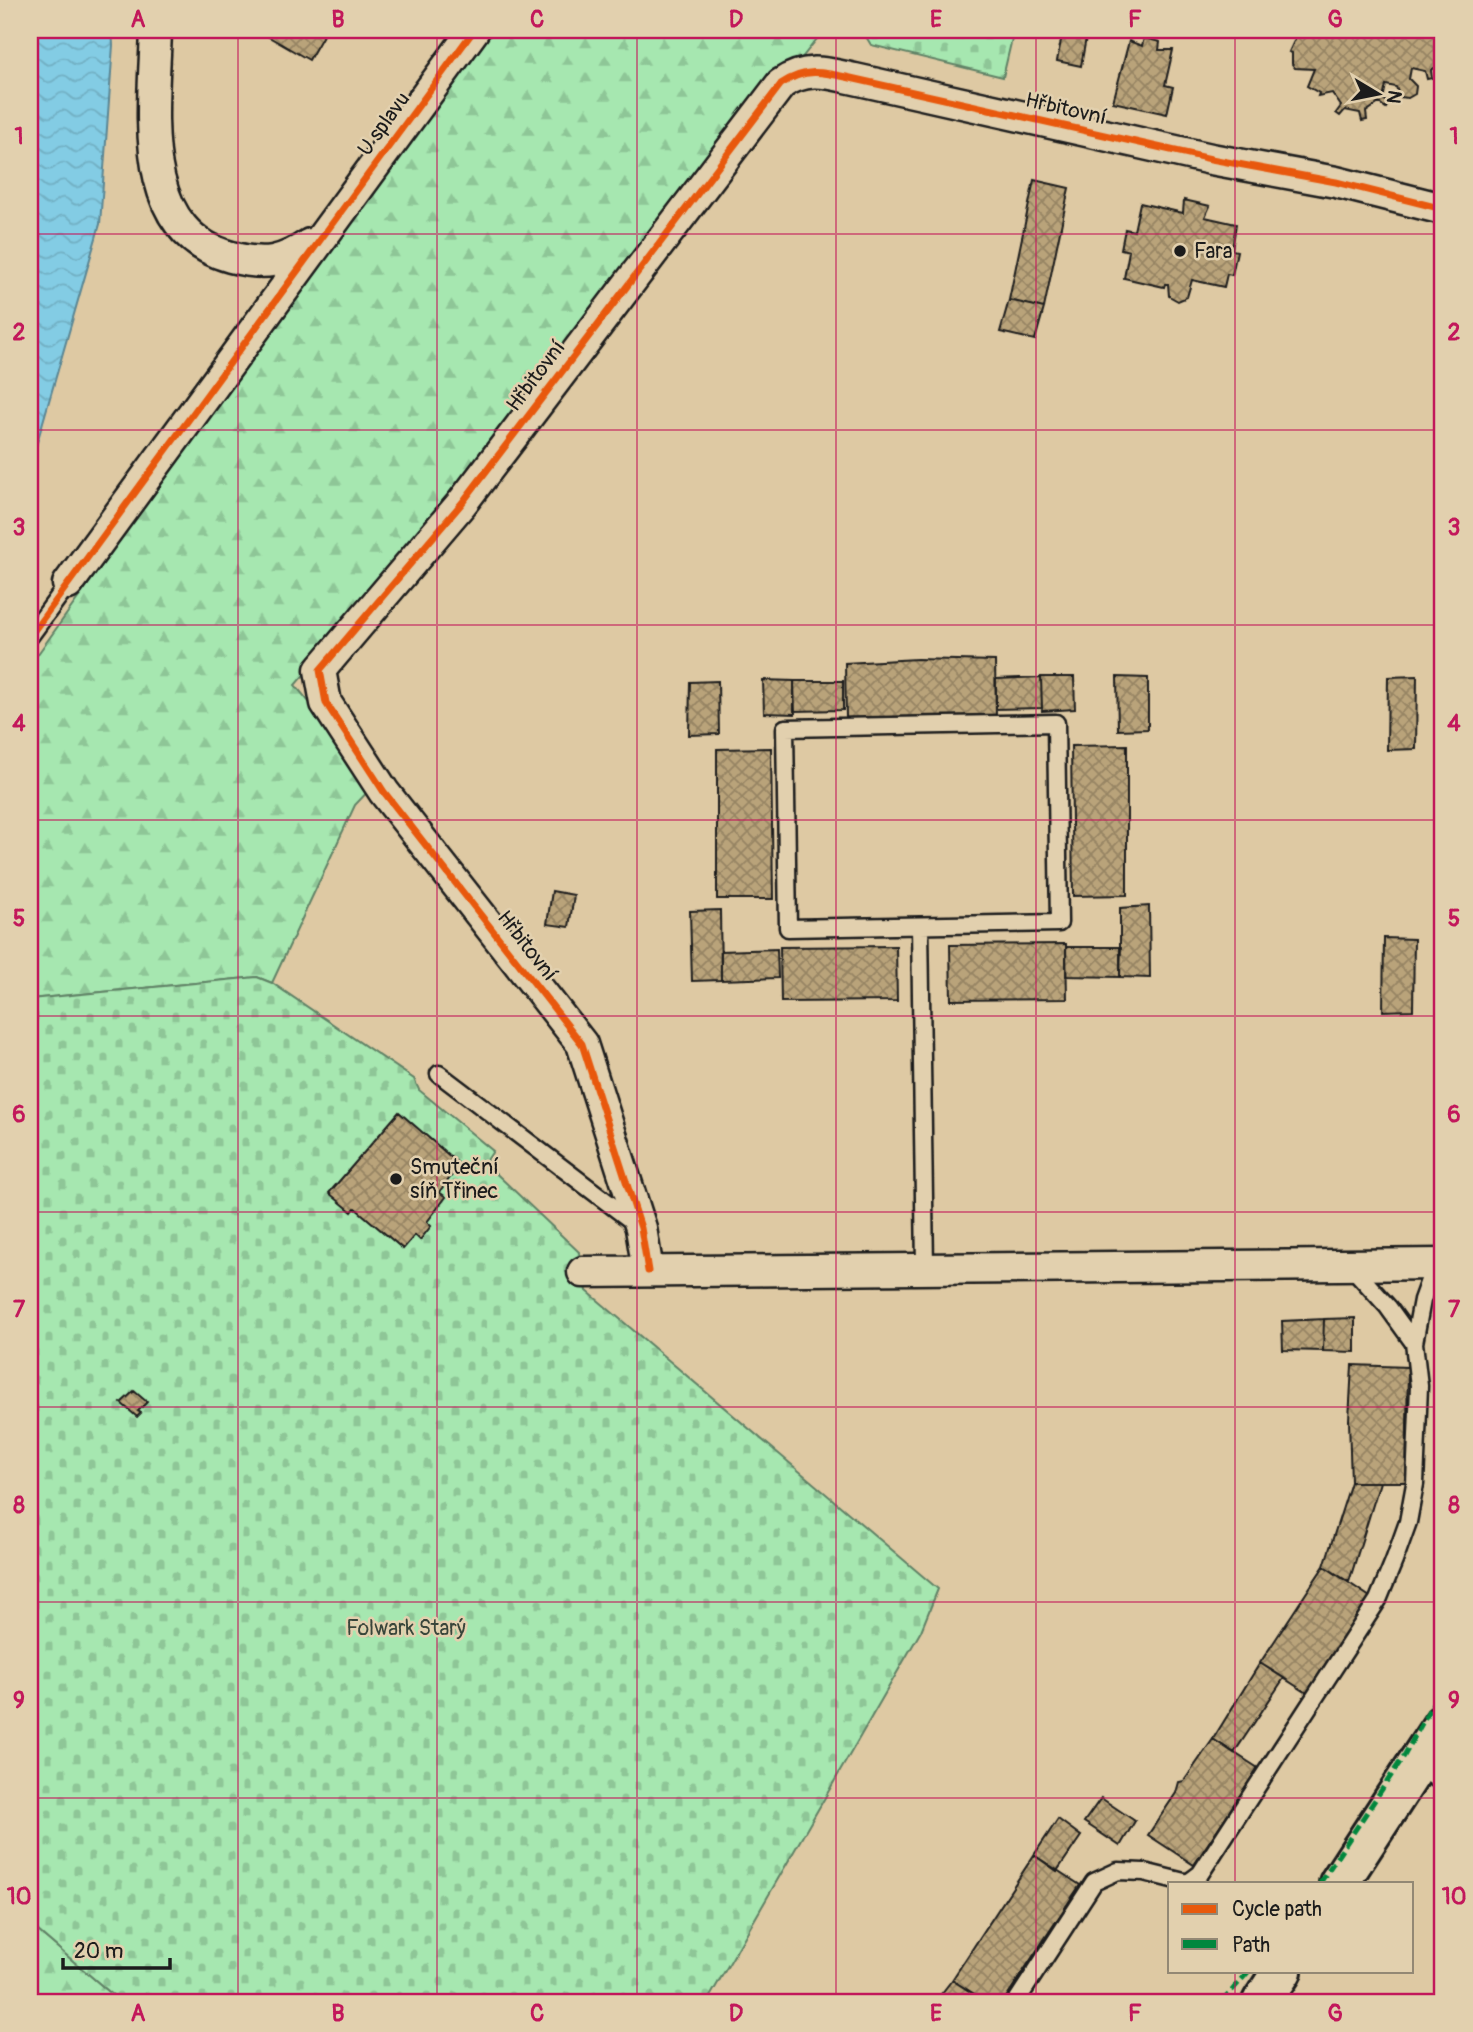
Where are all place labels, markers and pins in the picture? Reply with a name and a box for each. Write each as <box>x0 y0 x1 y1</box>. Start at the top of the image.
place label: Fara <box>1194 238 1232 265</box>
marker: Fara <box>1172 243 1188 259</box>
place label: Smuteční síň Třinec <box>410 1154 499 1205</box>
marker: Smuteční síň Třinec <box>388 1171 404 1187</box>

